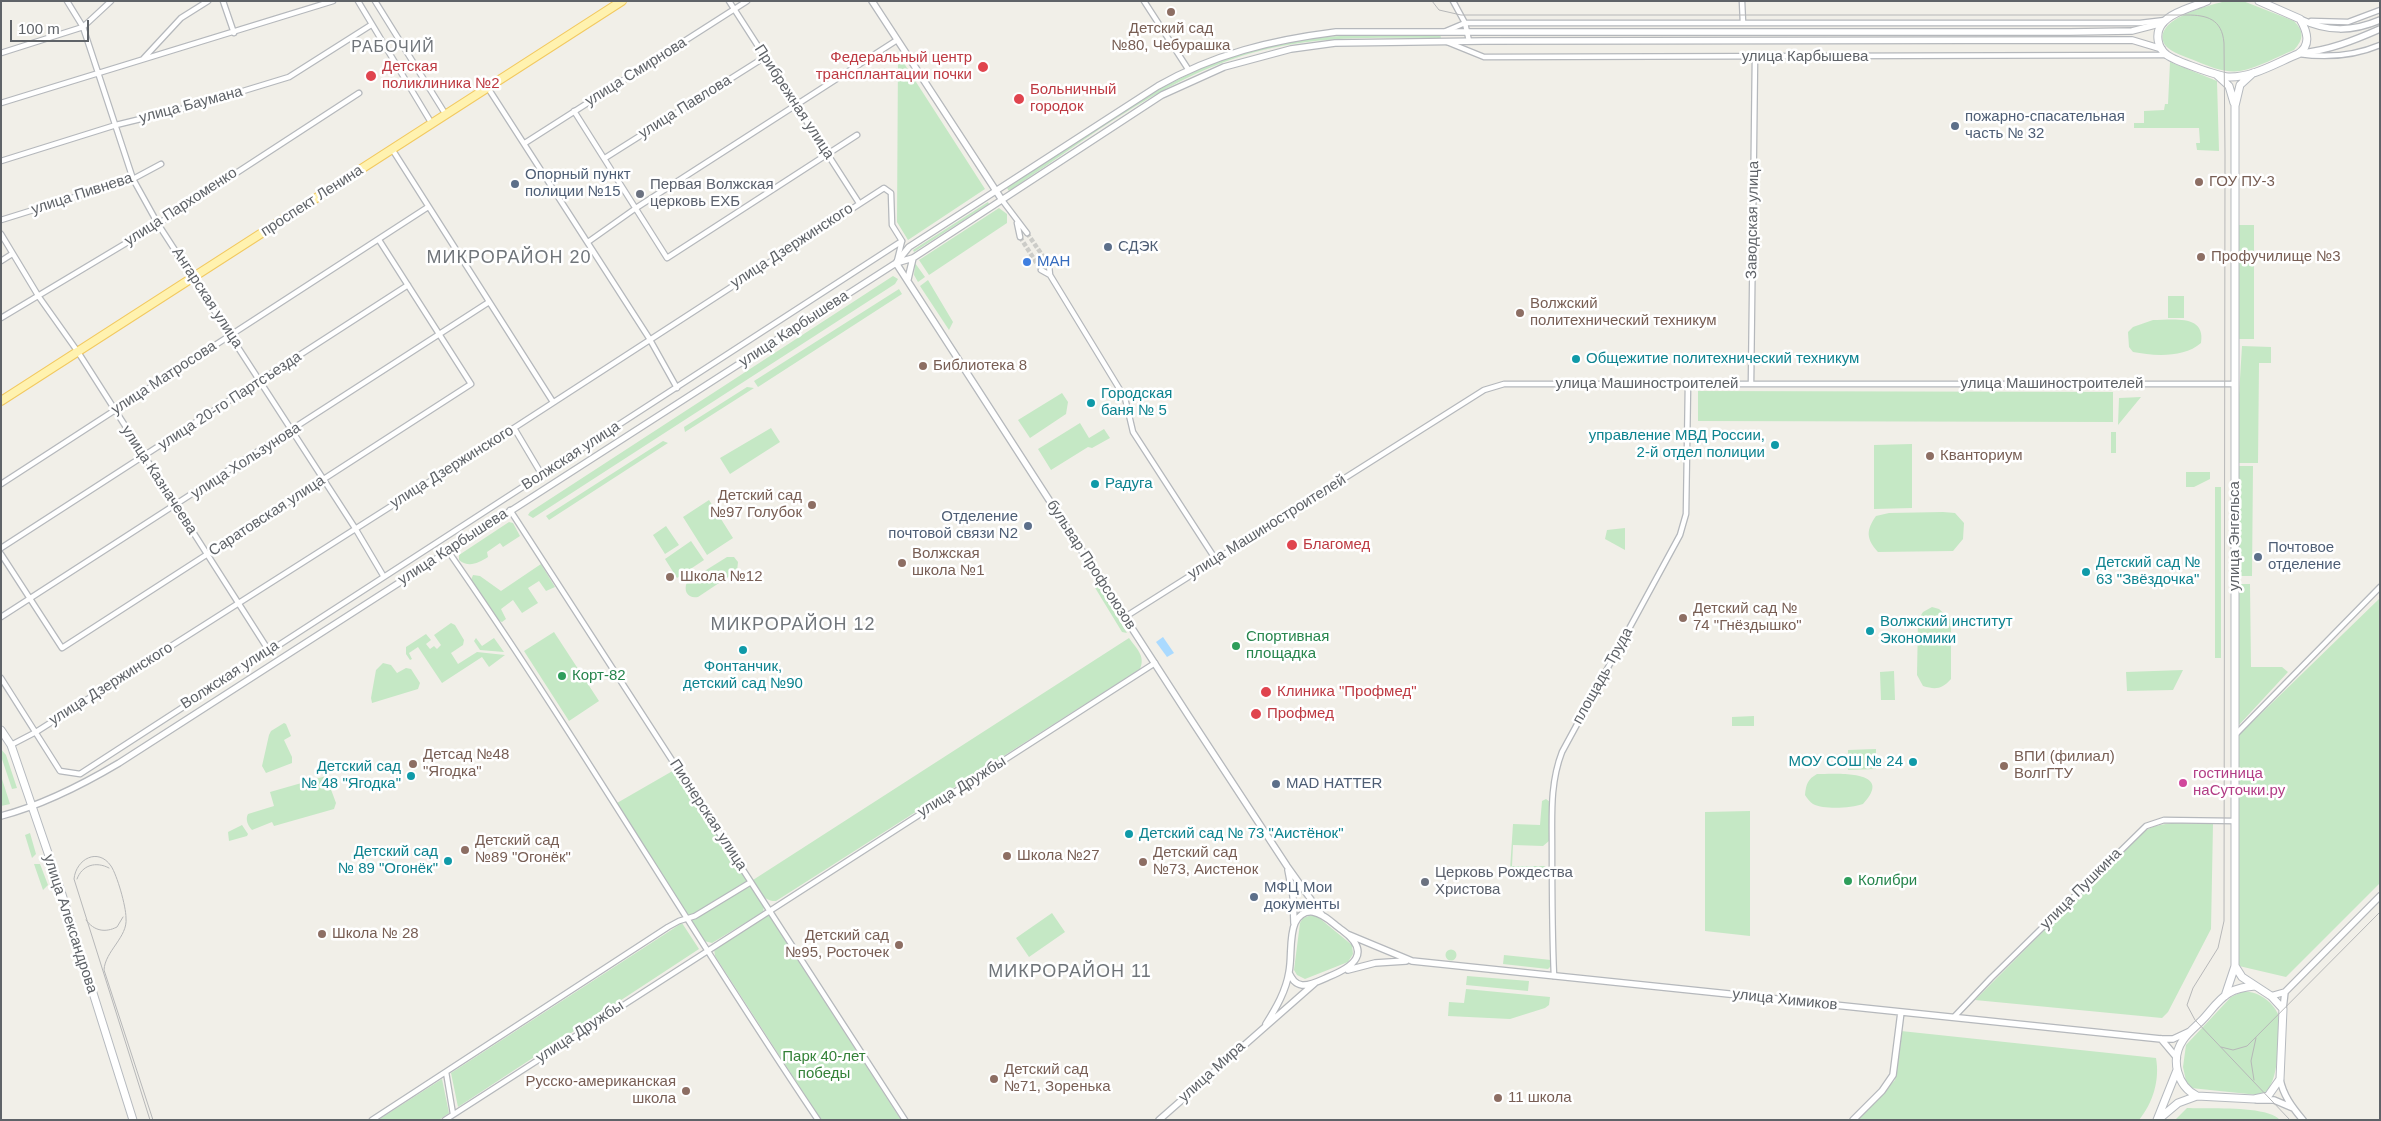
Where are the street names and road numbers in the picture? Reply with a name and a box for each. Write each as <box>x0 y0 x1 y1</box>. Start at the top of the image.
street label: улица Смирнова <box>582 34 690 110</box>
street label: Прибрежная улица <box>750 41 838 163</box>
street label: улица Карбышева <box>1742 48 1868 66</box>
street label: улица Павлова <box>635 71 735 143</box>
street label: улица Баумана <box>137 83 245 127</box>
street label: проспект Ленина <box>258 161 366 241</box>
street label: Заводская улица <box>1743 161 1763 279</box>
street label: улица Пархоменко <box>121 164 241 250</box>
street label: улица Пивнева <box>29 169 135 219</box>
street label: улица Дзержинского <box>727 200 857 292</box>
street label: Ангарская улица <box>168 244 246 352</box>
street label: улица Карбышева <box>736 287 852 371</box>
street label: улица Матросова <box>108 337 220 419</box>
street label: улица 20-го Партсъезда <box>155 348 305 454</box>
street label: улица Машиностроителей <box>1556 375 1738 393</box>
street label: улица Машиностроителей <box>1961 375 2143 393</box>
street label: Волжская улица <box>519 418 623 494</box>
street label: улица Хользунова <box>188 419 304 503</box>
street label: улица Казначеева <box>117 422 201 538</box>
street label: улица Дзержинского <box>387 422 517 512</box>
street label: улица Машиностроителей <box>1185 471 1349 583</box>
street label: Саратовская улица <box>206 472 328 560</box>
street label: улица Энгельса <box>2226 481 2244 591</box>
street label: бульвар Профсоюзов <box>1042 497 1140 633</box>
street label: улица Карбышева <box>395 505 511 589</box>
street label: площадь Труда <box>1569 625 1637 727</box>
street label: Волжская улица <box>178 637 282 713</box>
street label: улица Дзержинского <box>46 639 176 729</box>
street label: улица Дружбы <box>914 753 1010 821</box>
street label: Пионерская улица <box>665 756 751 874</box>
street label: улица Пушкина <box>2037 845 2125 933</box>
street label: улица Александрова <box>39 852 101 996</box>
street label: улица Химиков <box>1732 986 1838 1014</box>
street label: улица Дружбы <box>533 997 627 1067</box>
street label: улица Мира <box>1175 1038 1249 1106</box>

